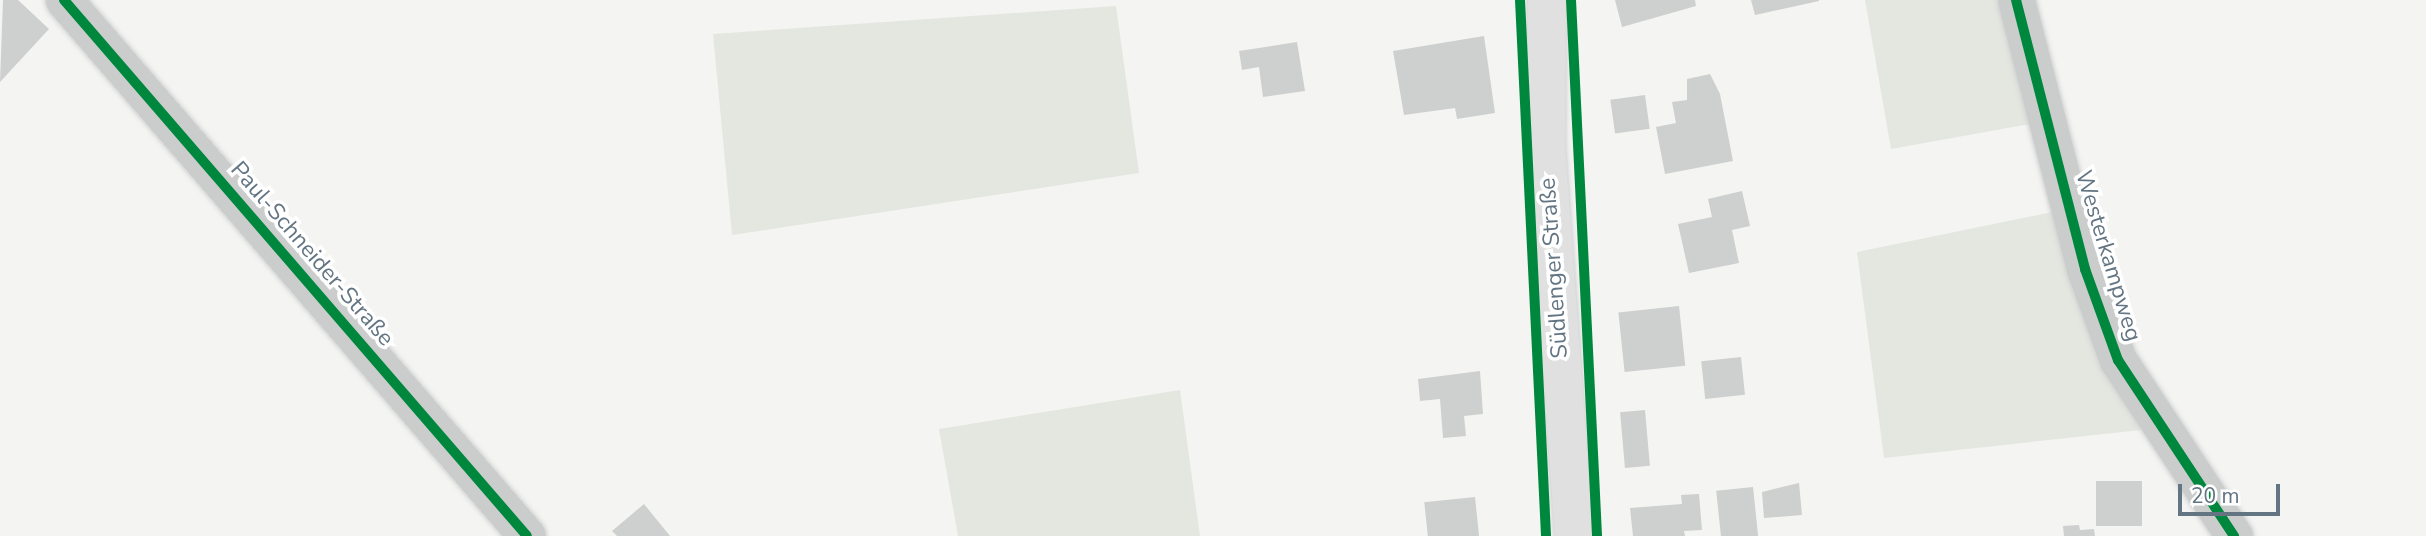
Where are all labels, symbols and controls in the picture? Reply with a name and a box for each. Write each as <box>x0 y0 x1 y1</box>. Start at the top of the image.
street label: Paul-Schneider-Straße <box>224 156 400 352</box>
street label: Westerkampweg <box>2069 167 2147 345</box>
street label: Südlenger Straße <box>1534 177 1574 359</box>
scale bar <box>2181 470 2282 514</box>
text: 20 m <box>2191 482 2240 510</box>

